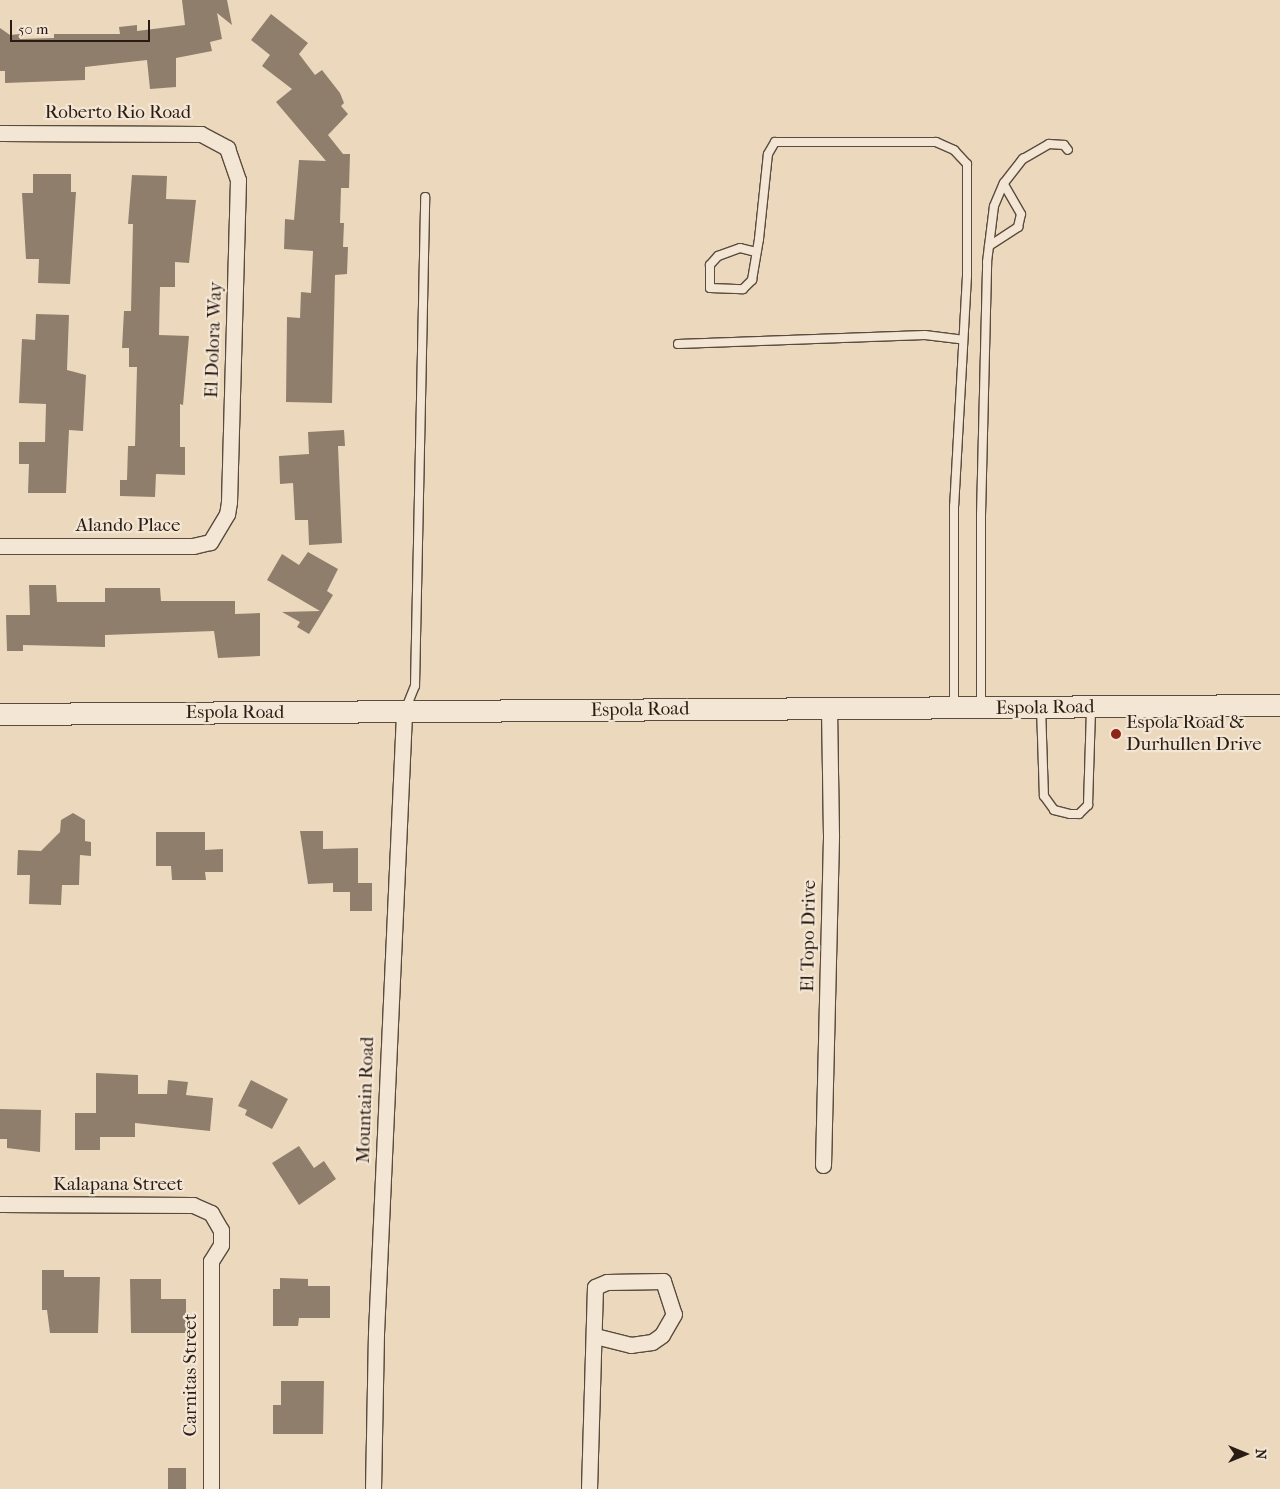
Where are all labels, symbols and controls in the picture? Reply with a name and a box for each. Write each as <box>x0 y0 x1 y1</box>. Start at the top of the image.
scale bar <box>12 10 152 42</box>
text: 50 m <box>18 20 48 38</box>
street label: Roberto Rio Road <box>45 102 191 124</box>
street label: El Dolora Way <box>201 281 227 399</box>
street label: Alando Place <box>76 515 180 537</box>
street label: Espola Road <box>995 696 1095 720</box>
street label: Espola Road <box>590 698 690 722</box>
street label: Espola Road <box>186 702 284 724</box>
place label: Espola Road & Durhullen Drive <box>1126 712 1262 756</box>
marker: Espola Road & Durhullen Drive <box>1110 728 1122 740</box>
street label: El Topo Drive <box>797 880 821 992</box>
street label: Mountain Road <box>352 1036 380 1164</box>
street label: Kalapana Street <box>53 1174 183 1196</box>
street label: Carnitas Street <box>180 1314 202 1436</box>
north arrow <box>1220 1429 1270 1479</box>
text: N <box>1252 1449 1269 1459</box>

